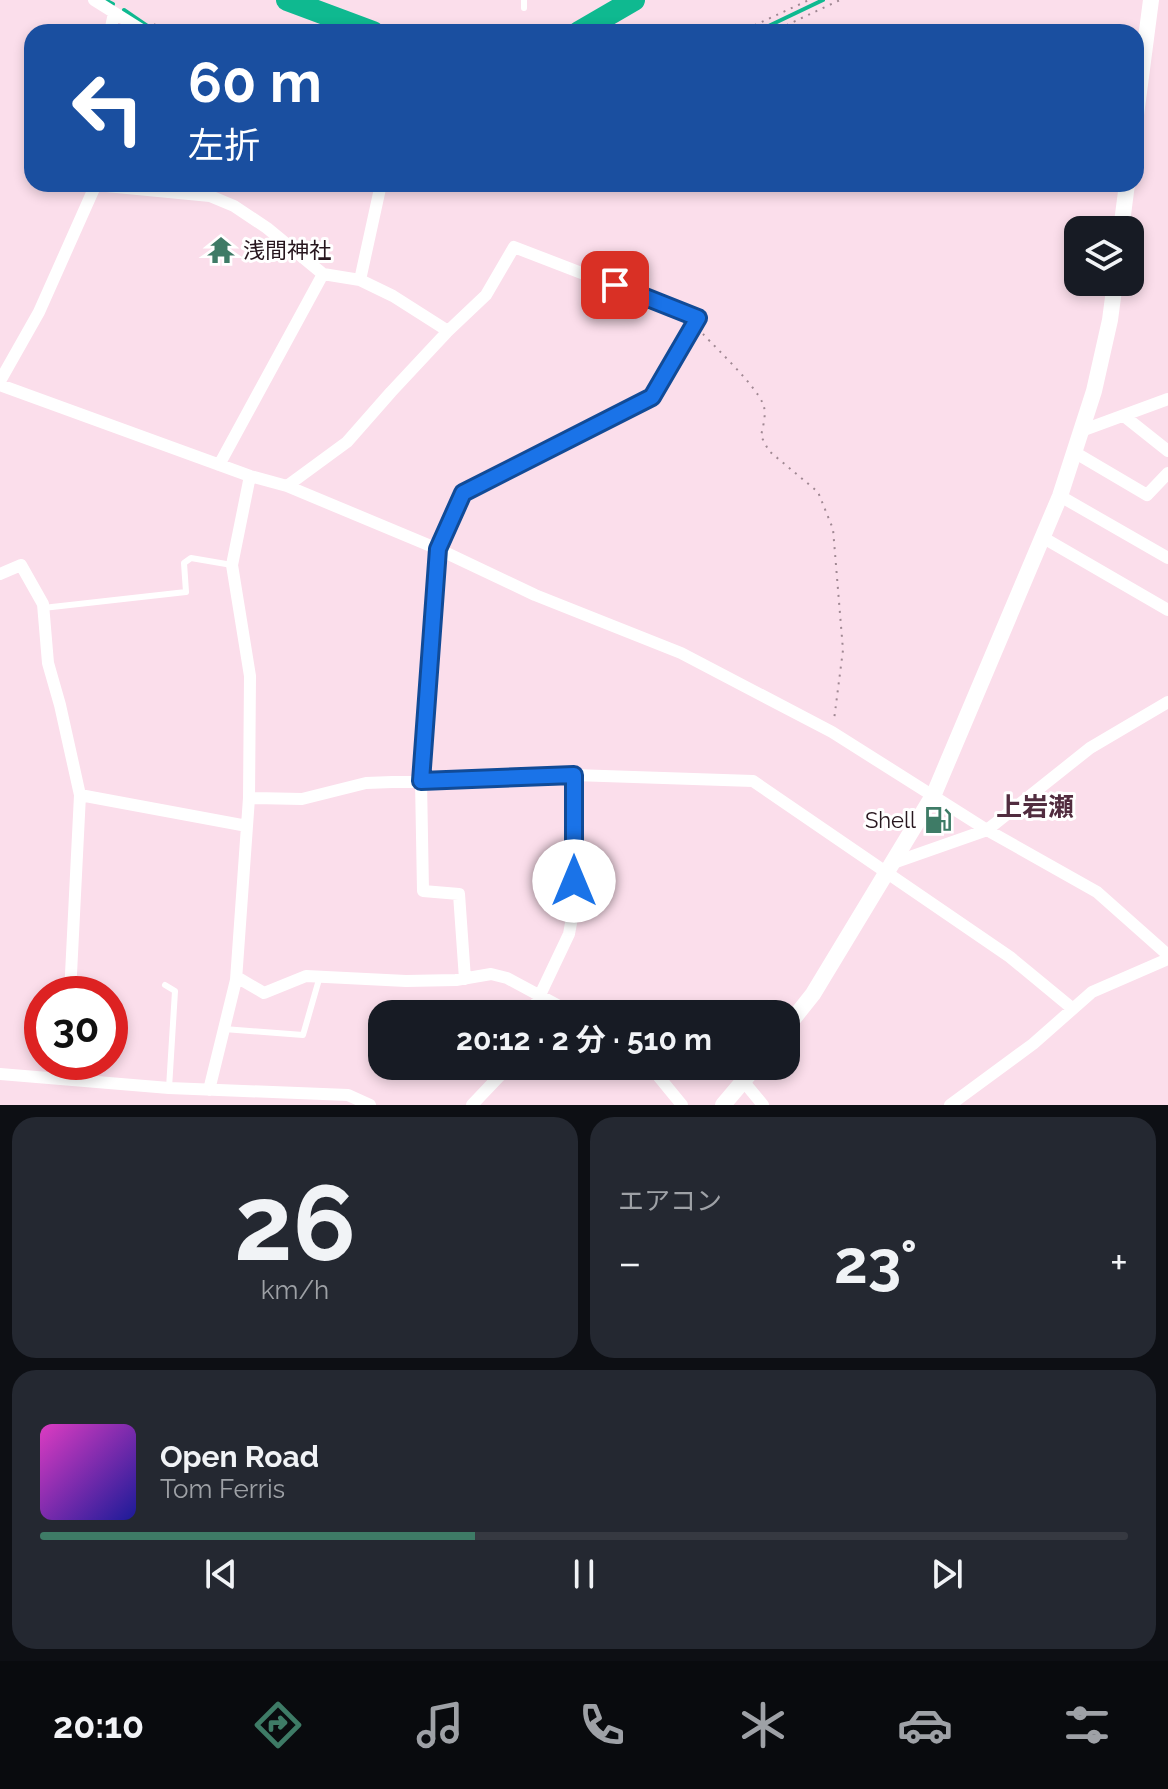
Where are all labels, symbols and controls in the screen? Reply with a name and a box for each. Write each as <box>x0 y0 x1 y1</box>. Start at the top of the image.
text: 60 m <box>188 49 322 115</box>
icon: left <box>56 56 160 160</box>
text: 左折 <box>188 124 260 166</box>
map controls <box>1064 216 1144 296</box>
button: layers <box>1064 216 1144 296</box>
temple icon: 浅間神社 <box>206 235 236 265</box>
place label: 浅間神社 <box>243 237 331 263</box>
pin <box>581 251 649 319</box>
icon: arrive <box>593 263 637 307</box>
district label: 上岩瀬 <box>996 792 1074 822</box>
fuel station icon: Shell <box>923 805 953 835</box>
place label: Shell <box>865 807 916 833</box>
position arrow <box>532 839 616 923</box>
speed limit sign: 30 <box>24 976 128 1080</box>
text: 20:12 · 2 分 · 510 m <box>456 1022 712 1057</box>
text: 26 <box>234 1162 356 1284</box>
text: エアコン <box>618 1186 722 1216</box>
text: 23° <box>834 1227 917 1297</box>
text: − <box>618 1237 642 1288</box>
text: + <box>1110 1237 1128 1288</box>
text: km/h <box>261 1275 329 1305</box>
text: Open Road <box>160 1439 319 1474</box>
text: Tom Ferris <box>160 1474 285 1504</box>
icon: previous <box>199 1552 243 1596</box>
icon: pause <box>562 1552 606 1596</box>
icon: next <box>925 1552 969 1596</box>
icon: directions <box>250 1697 306 1753</box>
icon: music <box>412 1697 468 1753</box>
icon: phone <box>574 1697 630 1753</box>
icon: climate <box>735 1697 791 1753</box>
icon: car <box>897 1697 953 1753</box>
icon: filters <box>1059 1697 1115 1753</box>
text: 20:10 <box>53 1704 144 1746</box>

